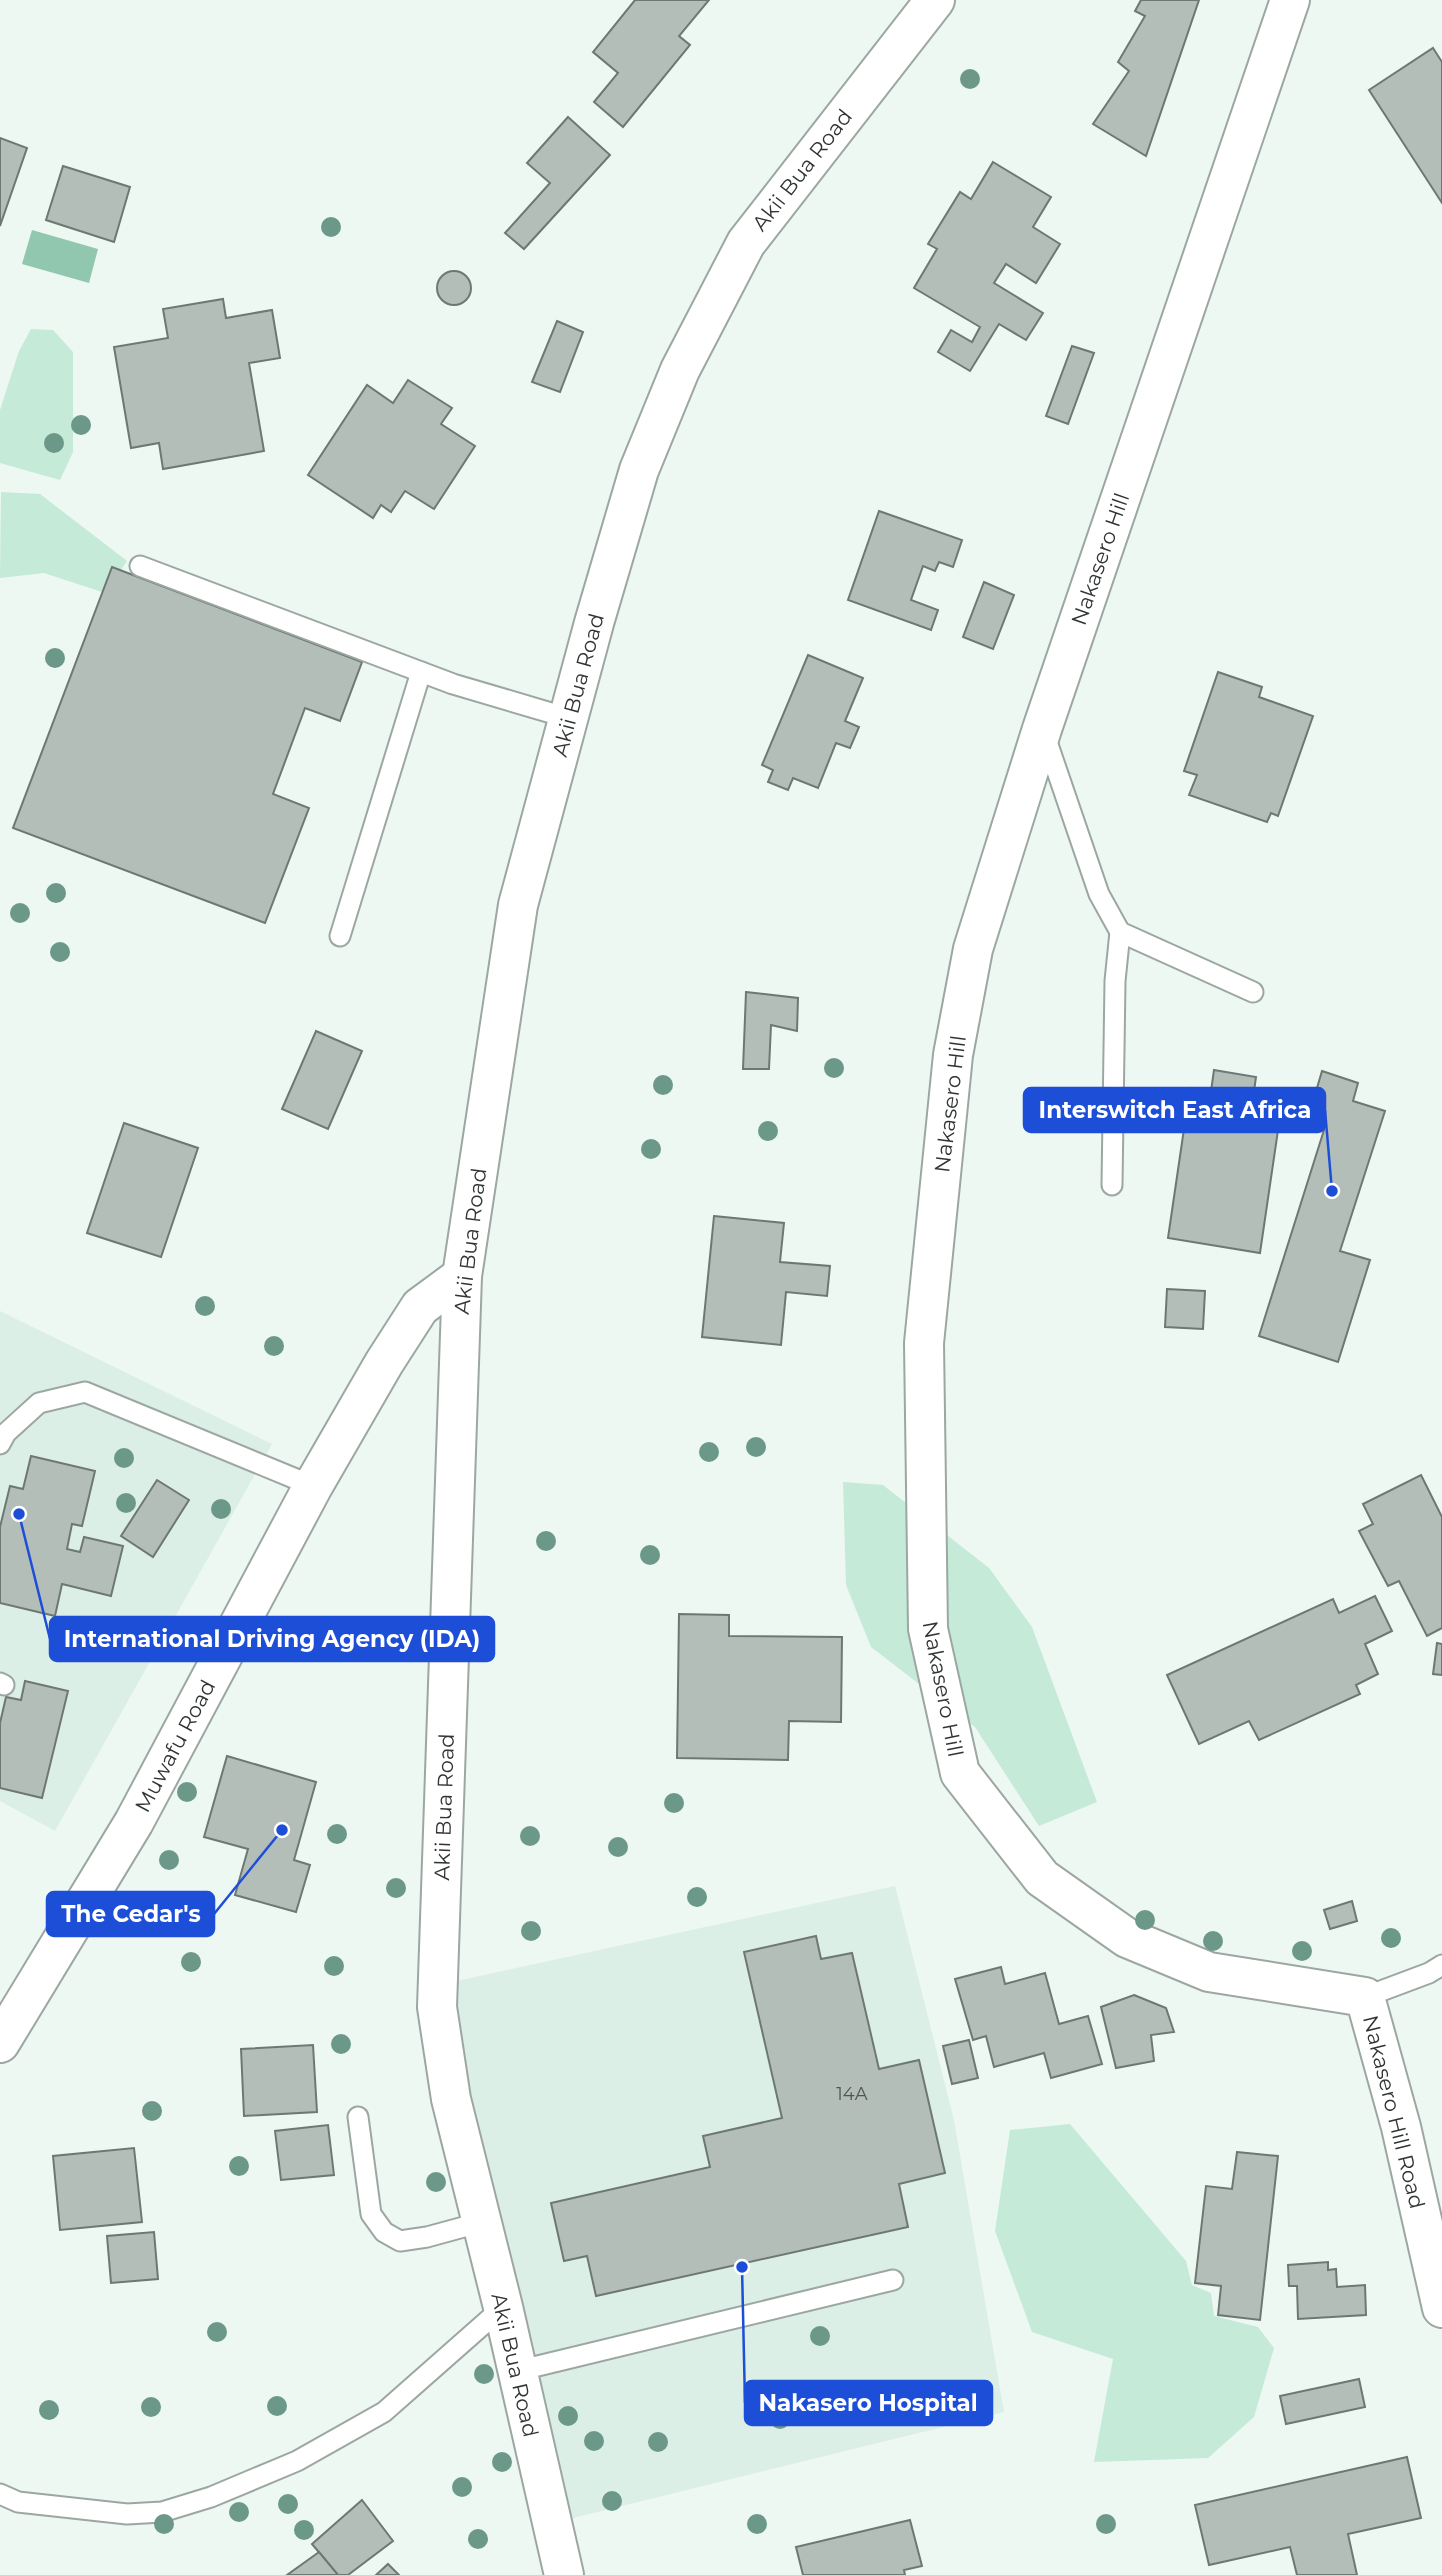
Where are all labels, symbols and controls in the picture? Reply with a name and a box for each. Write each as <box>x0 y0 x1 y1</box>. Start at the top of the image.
street label: Akii Bua Road <box>747 104 857 236</box>
street label: Nakasero Hill <box>1066 490 1134 628</box>
street label: Akii Bua Road <box>547 611 609 759</box>
street label: Nakasero Hill <box>929 1034 971 1174</box>
callout: Interswitch East Africa <box>1024 1088 1325 1132</box>
text: Interswitch East Africa <box>1039 1096 1311 1124</box>
street label: Akii Bua Road <box>449 1166 491 1316</box>
callout: International Driving Agency (IDA) <box>50 1617 494 1661</box>
street label: Nakasero Hill <box>918 1619 968 1759</box>
text: International Driving Agency (IDA) <box>64 1625 480 1653</box>
street label: Muwafu Road <box>130 1676 220 1816</box>
street label: Akii Bua Road <box>429 1733 459 1881</box>
callout: The Cedar's <box>47 1892 214 1936</box>
text: The Cedar's <box>61 1900 201 1928</box>
street label: Nakasero Hill Road <box>1358 2013 1430 2211</box>
house number: 14A <box>836 2083 868 2105</box>
street label: Akii Bua Road <box>486 2290 544 2440</box>
callout: Nakasero Hospital <box>745 2381 992 2425</box>
text: Nakasero Hospital <box>758 2389 978 2417</box>

